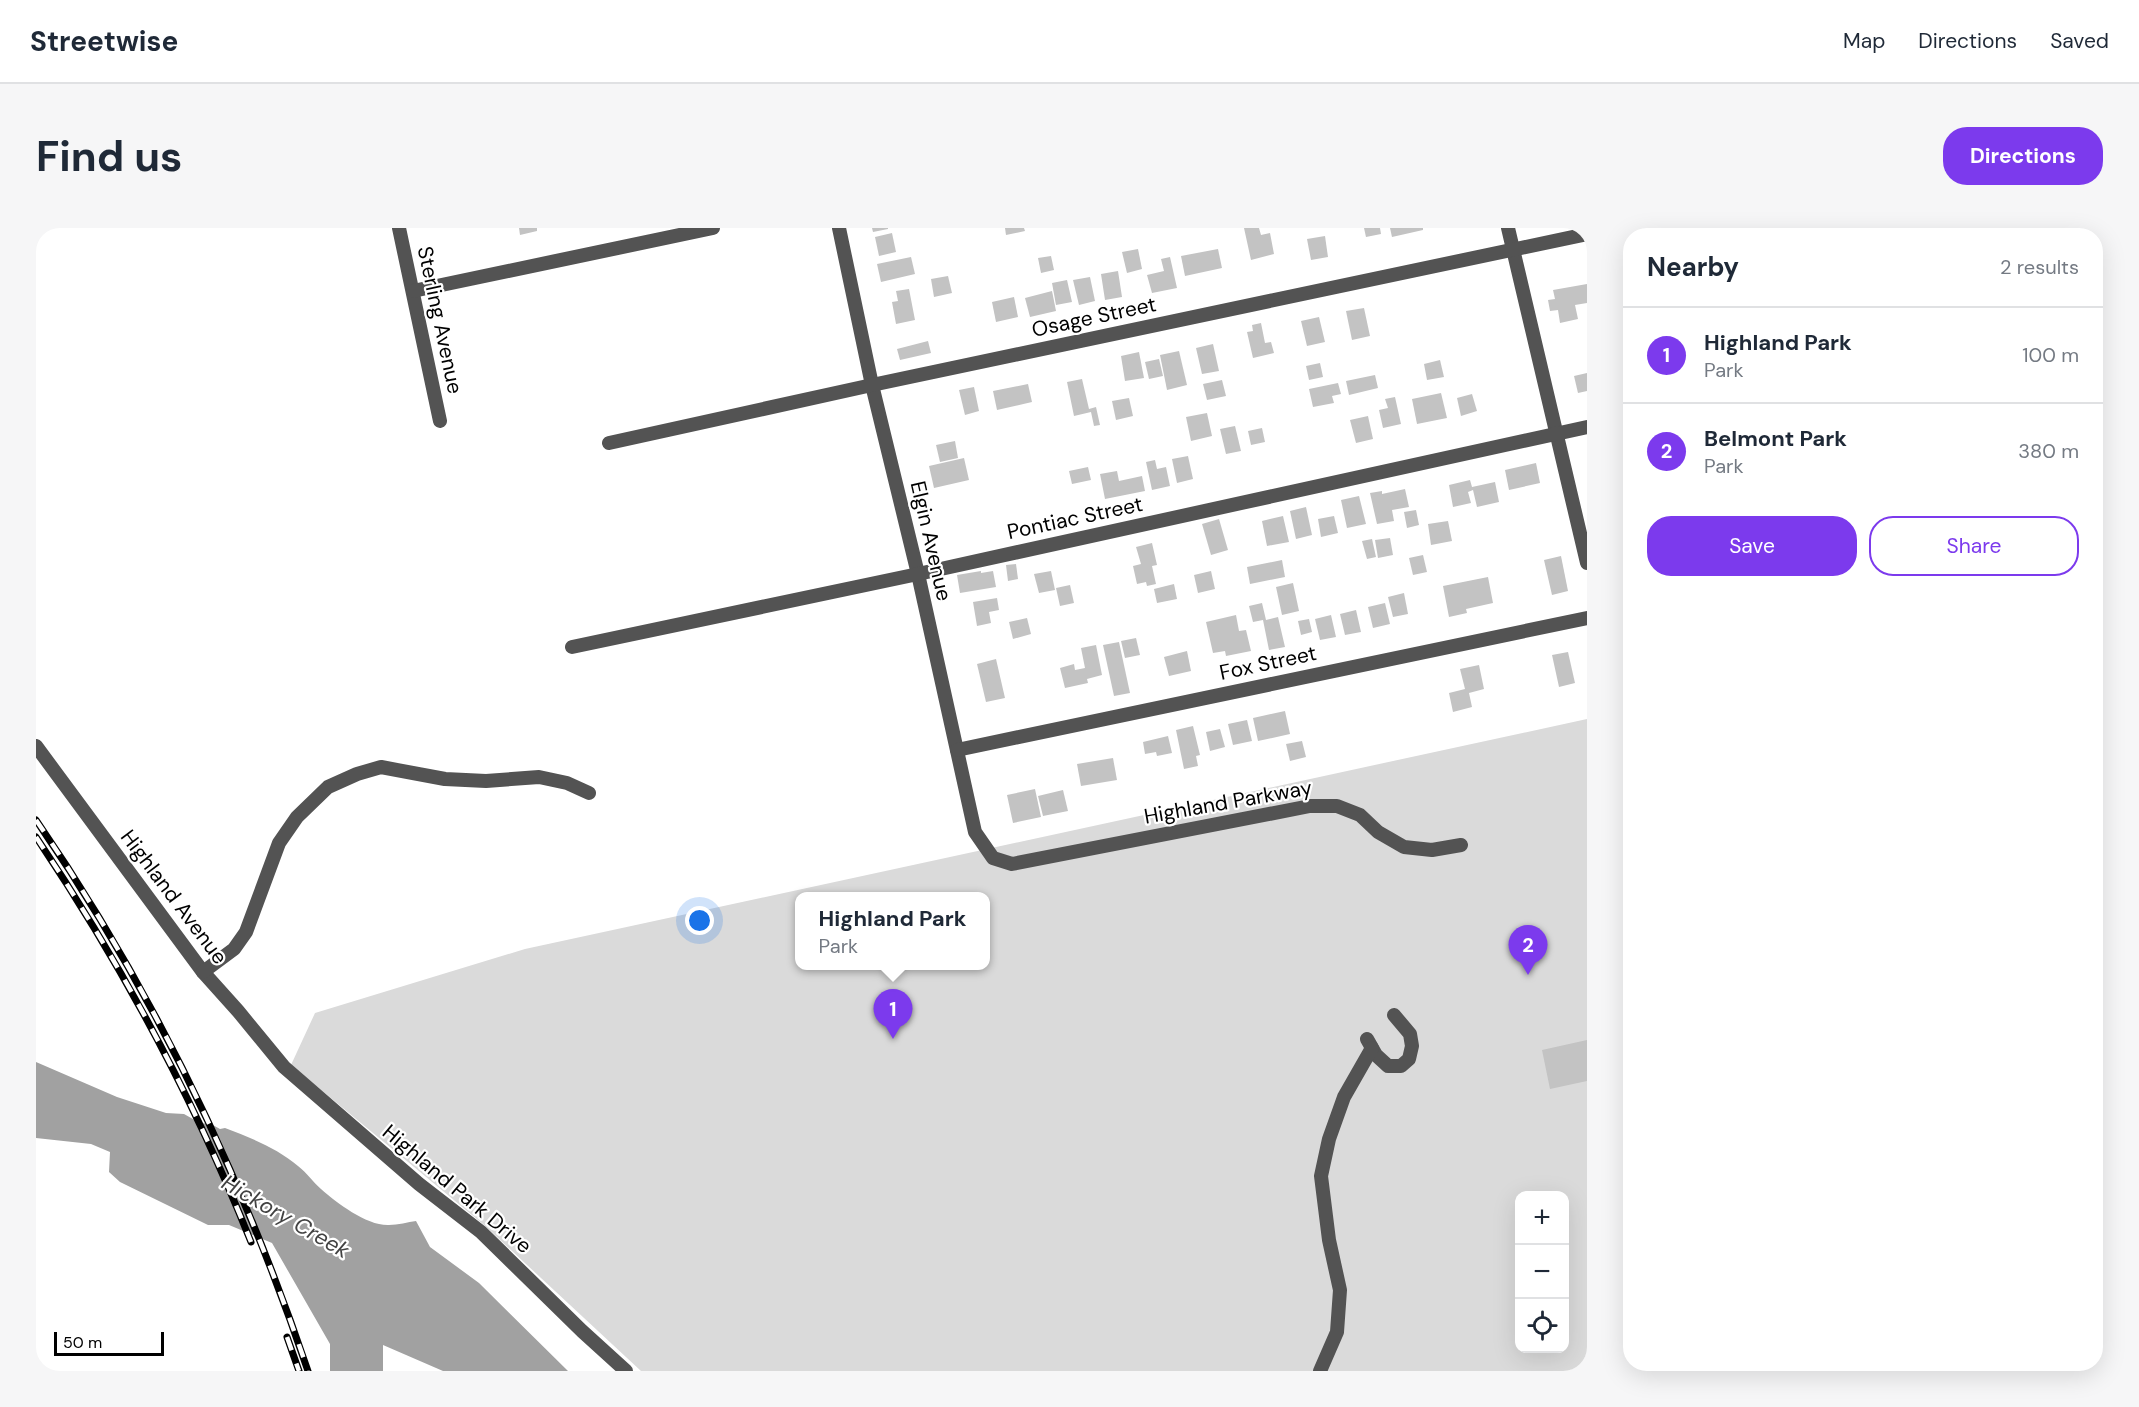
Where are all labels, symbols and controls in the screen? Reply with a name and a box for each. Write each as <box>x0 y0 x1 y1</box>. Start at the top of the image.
text: Streetwise <box>30 23 178 60</box>
text: Map <box>1843 27 1885 55</box>
text: Directions <box>1918 27 2017 55</box>
text: Saved <box>2050 27 2109 55</box>
button: Directions <box>1943 127 2103 185</box>
text: Find us <box>36 129 182 184</box>
street label: Sterling Avenue <box>411 244 469 396</box>
text: Nearby <box>1647 250 1739 284</box>
text: 2 results <box>2000 254 2079 280</box>
street label: Osage Street <box>1029 290 1159 344</box>
text: Highland Park <box>1704 328 1852 357</box>
text: 1 <box>1663 342 1670 368</box>
text: 100 m <box>2022 342 2079 368</box>
text: Park <box>1704 357 1744 383</box>
text: Belmont Park <box>1704 424 1847 453</box>
text: 2 <box>1661 438 1672 464</box>
text: 380 m <box>2018 438 2079 464</box>
text: Park <box>1704 453 1744 479</box>
street label: Elgin Avenue <box>904 478 958 604</box>
street label: Pontiac Street <box>1005 490 1145 546</box>
button: Save <box>1647 516 1857 576</box>
button: Share <box>1869 516 2079 576</box>
street label: Fox Street <box>1217 639 1319 687</box>
street label: Highland Parkway <box>1142 773 1314 831</box>
street label: Highland Avenue <box>114 824 234 970</box>
popup <box>795 892 990 970</box>
text: Highland Park <box>819 904 966 933</box>
your location <box>685 906 714 935</box>
pin: 2 <box>1508 926 1548 975</box>
text: Park <box>819 933 858 959</box>
pin: 1 <box>874 990 912 1039</box>
street label: Highland Park Drive <box>376 1118 538 1260</box>
water label: Hickory Creek <box>216 1168 356 1265</box>
map controls <box>1515 1191 1569 1353</box>
button: + <box>1515 1191 1569 1245</box>
button: − <box>1515 1245 1569 1299</box>
button: locate <box>1515 1299 1569 1353</box>
scale bar <box>54 1329 164 1356</box>
text: 50 m <box>63 1332 102 1353</box>

